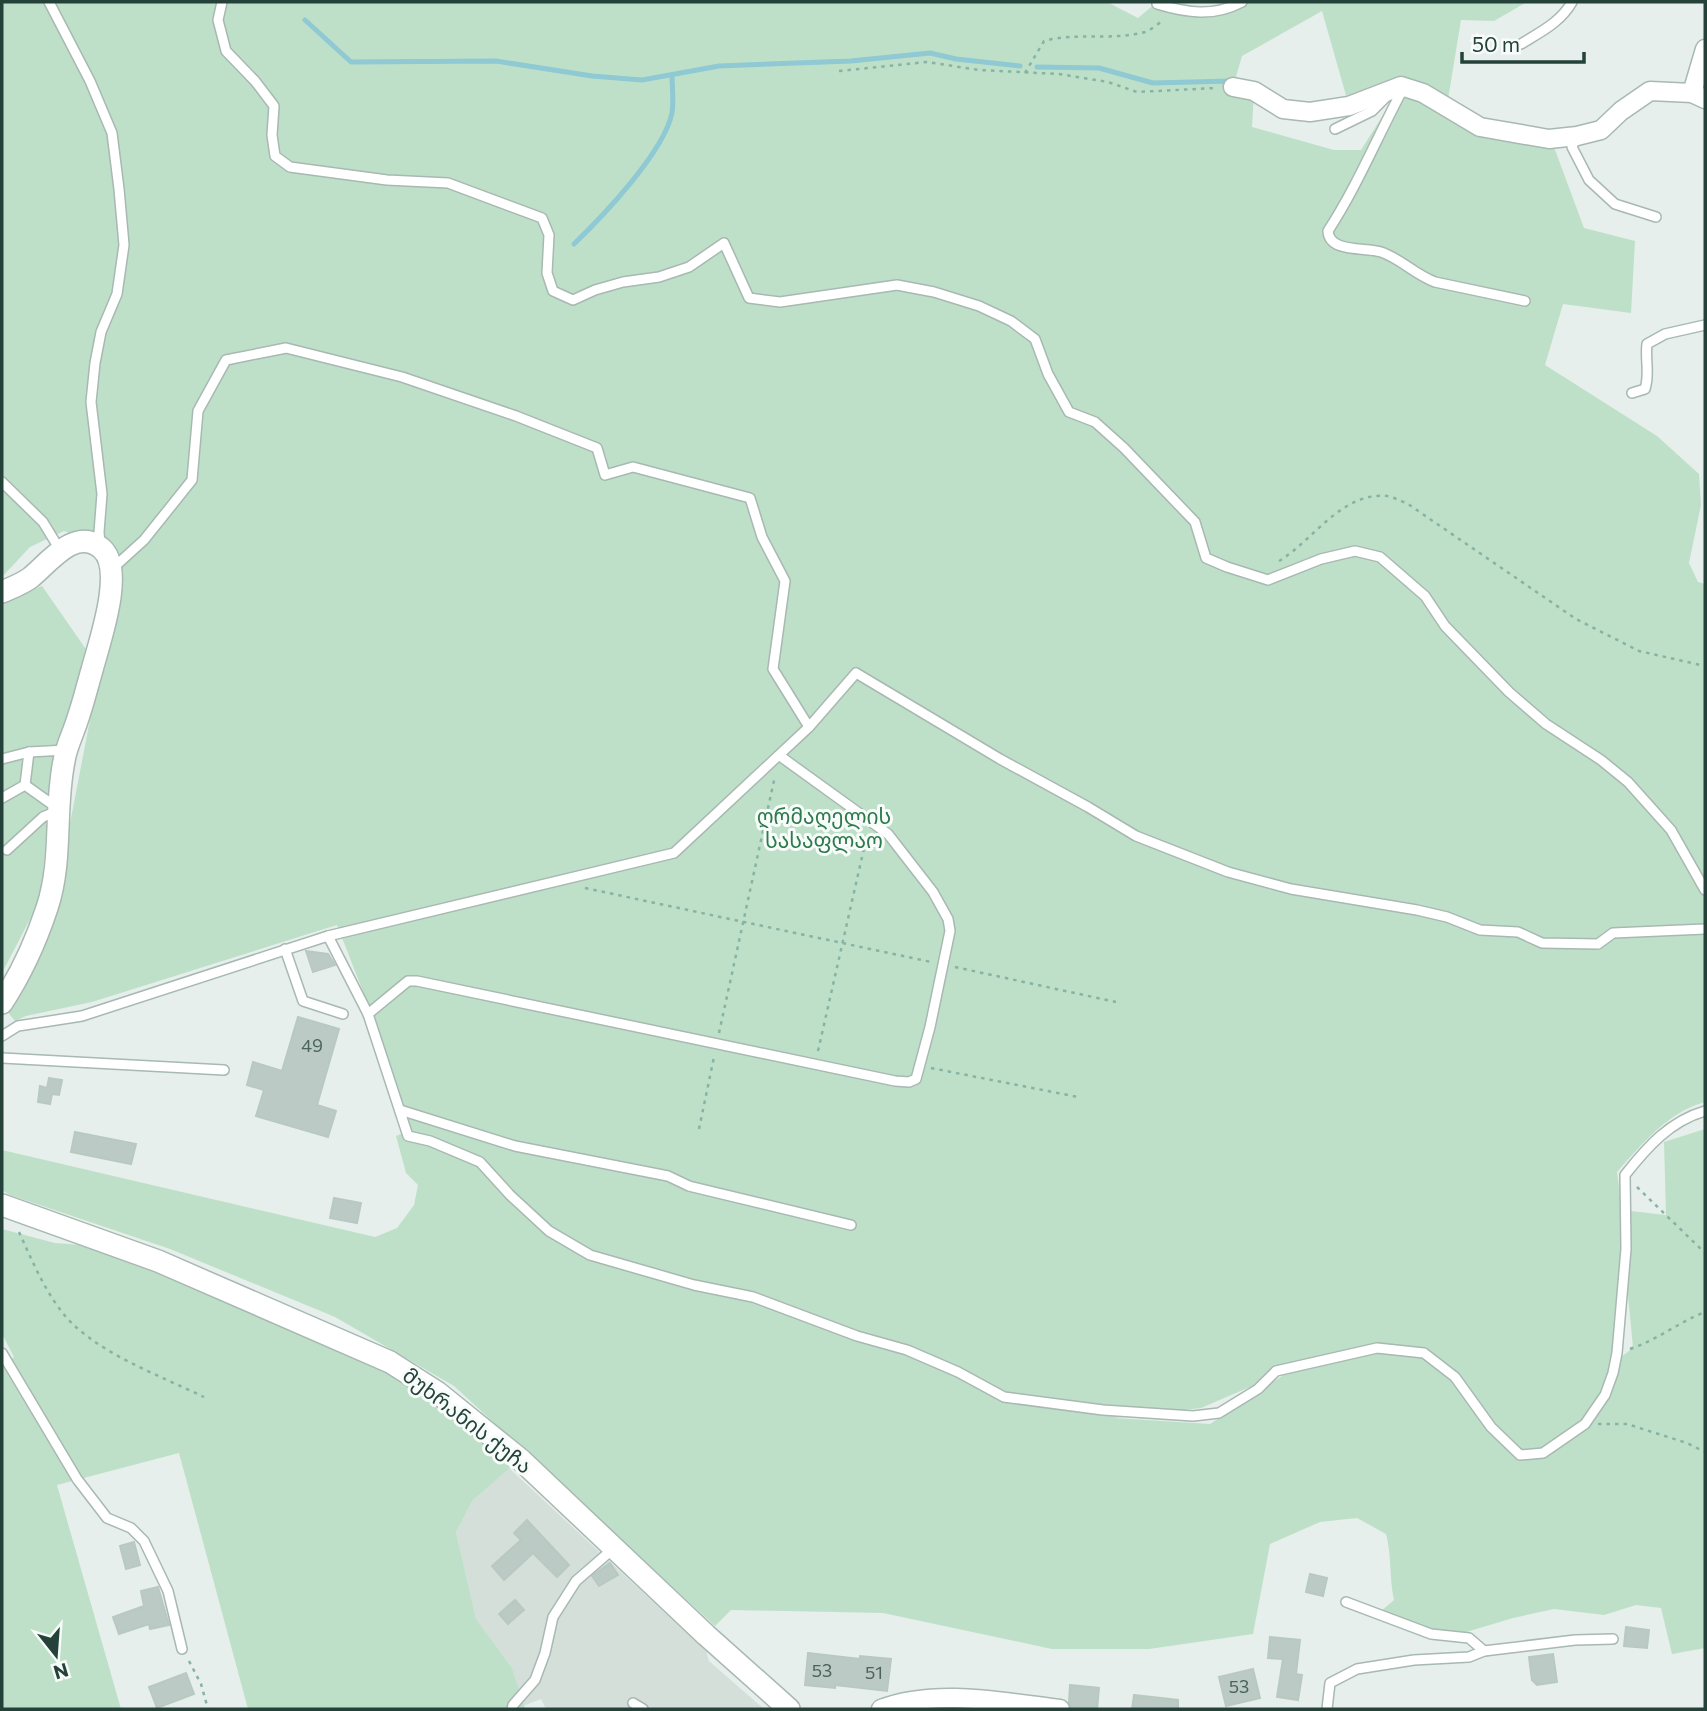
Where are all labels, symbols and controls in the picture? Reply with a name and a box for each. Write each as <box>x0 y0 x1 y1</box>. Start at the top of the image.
scale bar <box>1462 21 1584 65</box>
text: 50 m <box>1472 31 1520 56</box>
park label: ღრმაღელის სასაფლაო <box>757 803 891 854</box>
house number: 49 <box>301 1034 323 1056</box>
street label: მუხრანის ქუჩა <box>398 1362 537 1479</box>
north arrow <box>21 1620 91 1690</box>
text: N <box>51 1659 71 1685</box>
house number: 53 <box>812 1659 832 1681</box>
house number: 51 <box>865 1661 883 1683</box>
house number: 53 <box>1229 1675 1249 1697</box>

